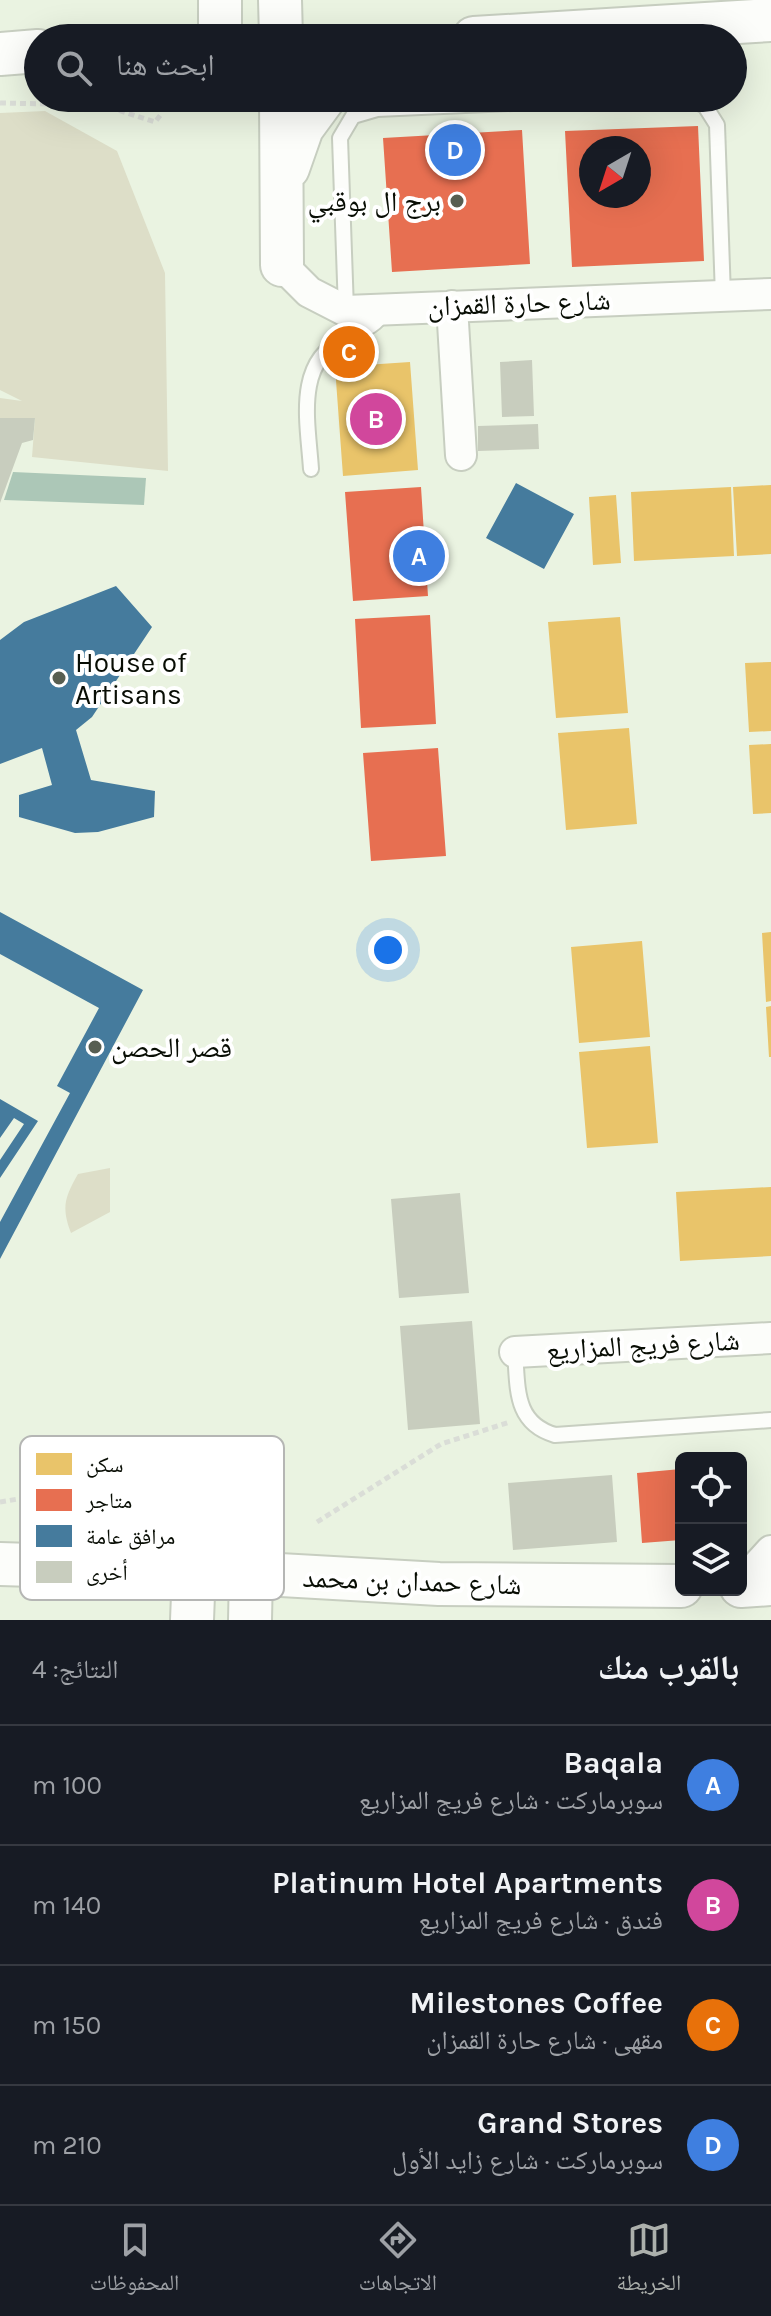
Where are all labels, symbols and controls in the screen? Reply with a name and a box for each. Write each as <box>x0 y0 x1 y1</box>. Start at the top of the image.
search box <box>24 24 747 112</box>
icon: search <box>52 46 96 90</box>
text: ابحث هنا <box>116 47 215 83</box>
pin: D <box>429 120 481 180</box>
north arrow <box>579 136 651 208</box>
place label: برج ال بوقبي <box>308 185 441 224</box>
marker: برج ال بوقبي <box>448 192 466 210</box>
street label: شارع حارة القمزان <box>427 283 611 324</box>
pin: C <box>323 322 375 382</box>
pin: B <box>350 389 402 449</box>
pin: A <box>393 526 445 586</box>
place label: House of Artisans <box>75 646 187 711</box>
marker: House of Artisans <box>50 669 68 687</box>
your location <box>368 930 408 970</box>
place label: قصر الحصن <box>111 1031 232 1065</box>
marker: قصر الحصن <box>86 1038 104 1056</box>
street label: شارع فريج المزاريع <box>545 1323 741 1368</box>
legend <box>20 1436 284 1600</box>
text: سكن <box>86 1452 123 1478</box>
map controls <box>675 1452 747 1596</box>
button: locate <box>675 1452 747 1524</box>
text: متاجر <box>85 1488 132 1514</box>
text: مرافق عامة <box>86 1524 175 1550</box>
button: layers <box>675 1524 747 1596</box>
text: أخرى <box>86 1559 128 1586</box>
street label: شارع حمدان بن محمد <box>302 1561 522 1602</box>
text: بالقرب منك <box>598 1648 739 1688</box>
text: النتائج: 4 <box>32 1654 118 1685</box>
text: Baqala <box>563 1745 663 1781</box>
text: 100 m <box>32 1770 102 1801</box>
text: A <box>705 1770 721 1801</box>
text: سوبرماركت · شارع فريج المزاريع <box>359 1785 663 1816</box>
text: Platinum Hotel Apartments <box>272 1865 663 1901</box>
text: 140 m <box>32 1890 101 1921</box>
text: B <box>705 1890 721 1921</box>
text: فندق · شارع فريج المزاريع <box>418 1905 663 1936</box>
text: Milestones Coffee <box>409 1985 663 2021</box>
text: 150 m <box>32 2010 101 2041</box>
text: C <box>705 2010 721 2041</box>
text: مقهى · شارع حارة القمزان <box>426 2025 663 2056</box>
text: Grand Stores <box>477 2105 663 2141</box>
text: 210 m <box>32 2130 102 2161</box>
text: D <box>704 2130 722 2161</box>
text: سوبرماركت · شارع زايد الأول <box>392 2145 663 2176</box>
tab: المحفوظات <box>90 2218 179 2304</box>
tab: الاتجاهات <box>359 2218 437 2304</box>
tab: الخريطة <box>616 2218 681 2304</box>

